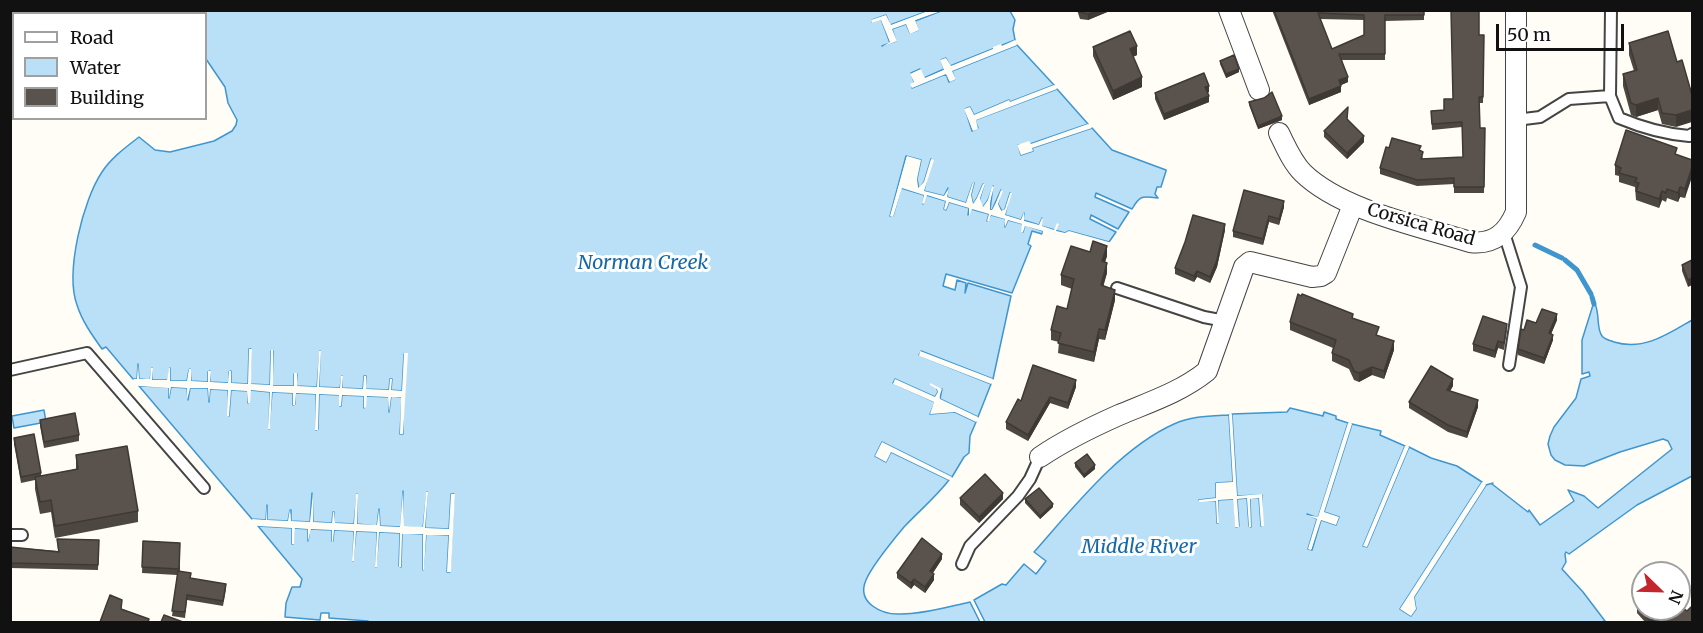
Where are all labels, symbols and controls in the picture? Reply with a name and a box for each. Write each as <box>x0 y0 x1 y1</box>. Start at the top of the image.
legend <box>12 12 207 120</box>
scale bar <box>1499 12 1626 50</box>
text: 50 m <box>1507 23 1551 46</box>
text: Road <box>70 26 114 49</box>
text: Water <box>70 56 121 79</box>
text: Building <box>70 86 144 109</box>
street label: Corsica Road <box>1365 199 1477 251</box>
water label: Norman Creek <box>578 251 708 275</box>
water label: Middle River <box>1082 535 1196 559</box>
north arrow <box>1631 561 1691 621</box>
text: N <box>1664 588 1687 607</box>

